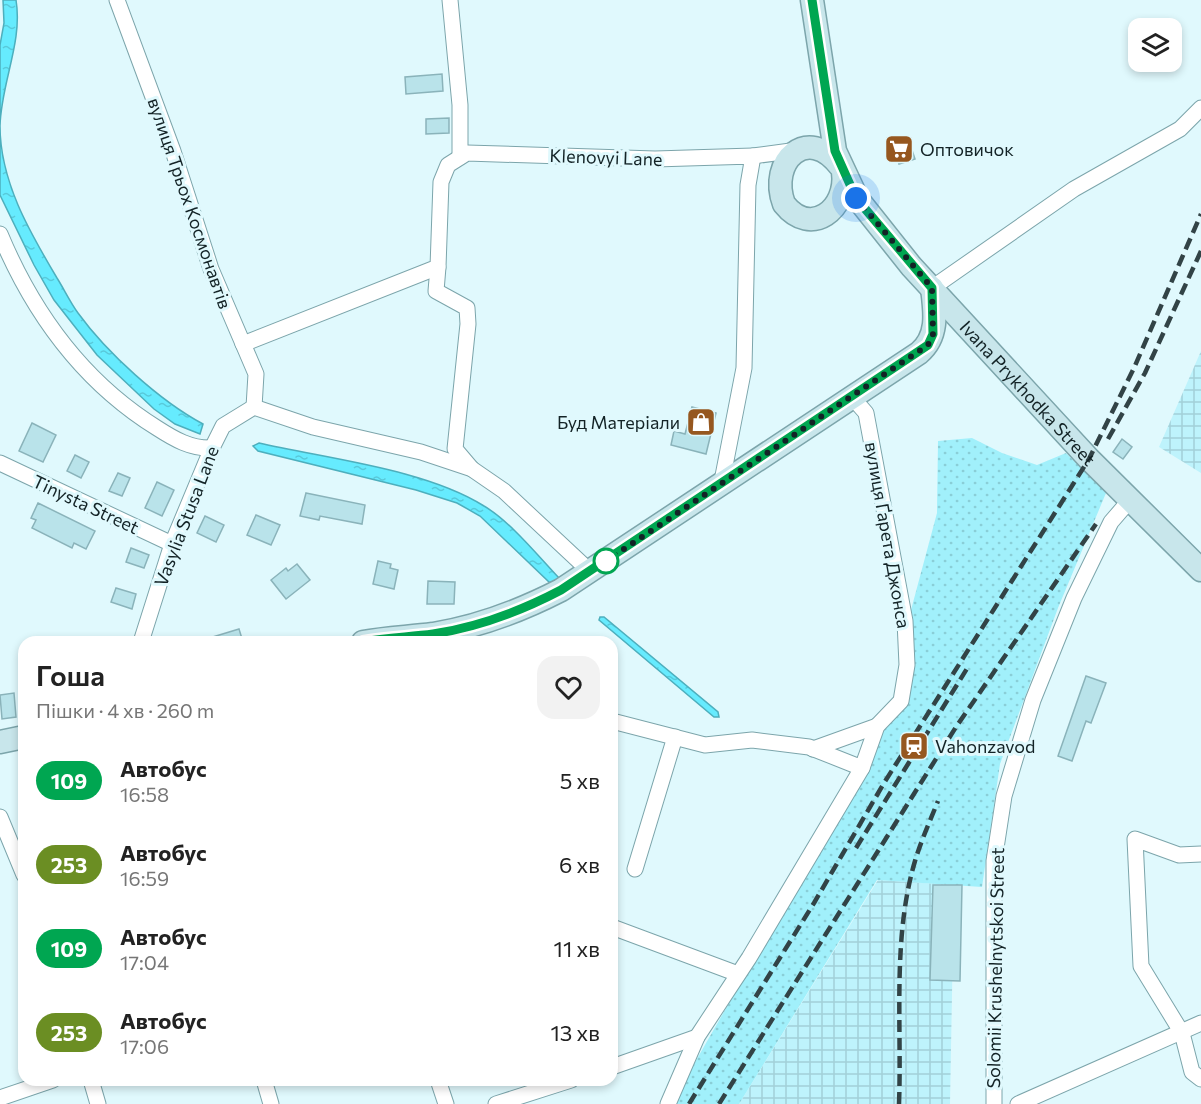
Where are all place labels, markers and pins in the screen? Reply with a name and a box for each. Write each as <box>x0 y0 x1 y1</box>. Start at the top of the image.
supermarket icon: Оптовичок <box>883 133 915 165</box>
place label: Оптовичок <box>920 138 1014 160</box>
shop icon: Буд Матерiали <box>685 406 717 438</box>
place label: Буд Матерiали <box>557 411 680 433</box>
unlabelled marker <box>593 548 619 574</box>
station icon: Vahonzavod <box>898 730 930 762</box>
place label: Vahonzavod <box>935 735 1035 757</box>

